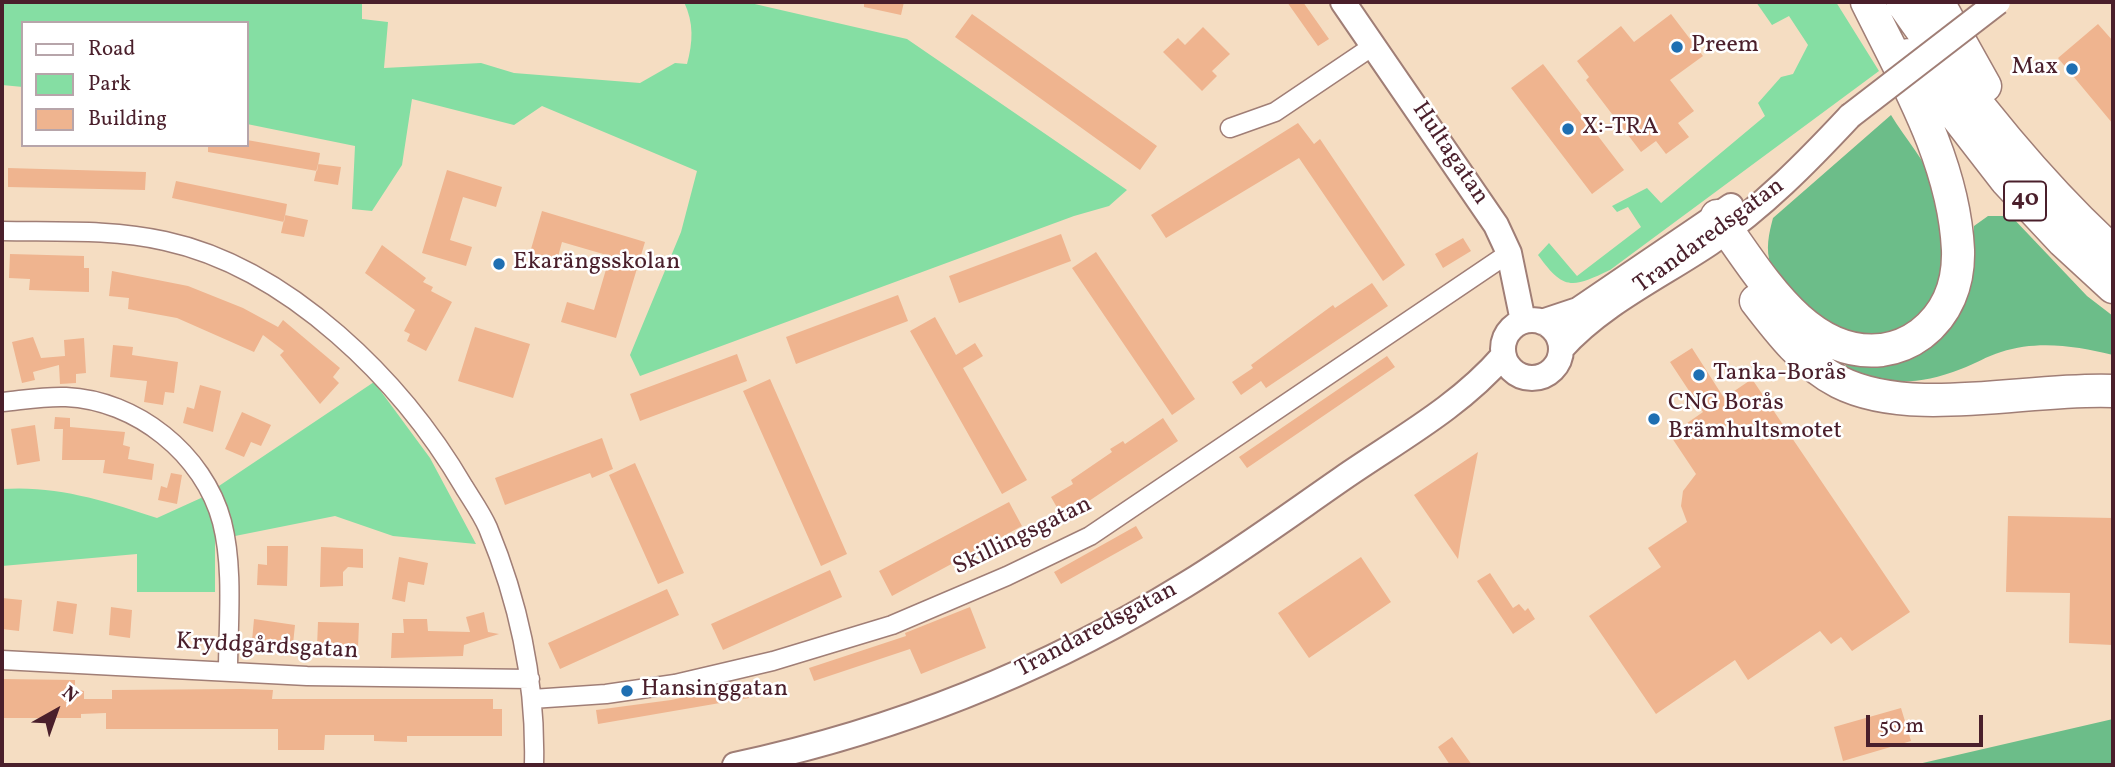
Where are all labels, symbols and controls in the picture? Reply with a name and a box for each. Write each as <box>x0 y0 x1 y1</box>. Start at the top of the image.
legend <box>21 21 248 147</box>
place label: Preem <box>1691 33 1759 61</box>
text: Road <box>88 35 135 64</box>
marker: Preem <box>1669 39 1685 55</box>
place label: Max <box>2011 55 2058 83</box>
marker: Max <box>2064 61 2080 77</box>
text: Park <box>88 70 131 99</box>
street label: Hultagatan <box>1404 97 1494 211</box>
text: Building <box>88 105 167 134</box>
place label: X:-TRA <box>1582 115 1659 143</box>
marker: X:-TRA <box>1560 121 1576 137</box>
street label: Trandaredsgatan <box>1629 173 1791 301</box>
road number: 40 <box>2004 182 2046 220</box>
place label: Ekarängsskolan <box>513 250 680 278</box>
marker: Ekarängsskolan <box>491 256 507 272</box>
place label: Tanka-Borås <box>1713 361 1846 389</box>
marker: Tanka-Borås <box>1691 367 1707 383</box>
place label: CNG Borås Brämhultsmotet <box>1668 391 1842 447</box>
marker: CNG Borås Brämhultsmotet <box>1646 411 1662 427</box>
street label: Skillingsgatan <box>949 491 1097 583</box>
street label: Trandaredsgatan <box>1011 576 1183 686</box>
street label: Kryddgårdsgatan <box>175 629 359 667</box>
north arrow <box>21 676 91 746</box>
place label: Hansinggatan <box>641 677 788 705</box>
text: N <box>56 681 83 709</box>
marker: Hansinggatan <box>619 683 635 699</box>
scale bar <box>1870 700 1987 744</box>
text: 50 m <box>1879 712 1924 741</box>

